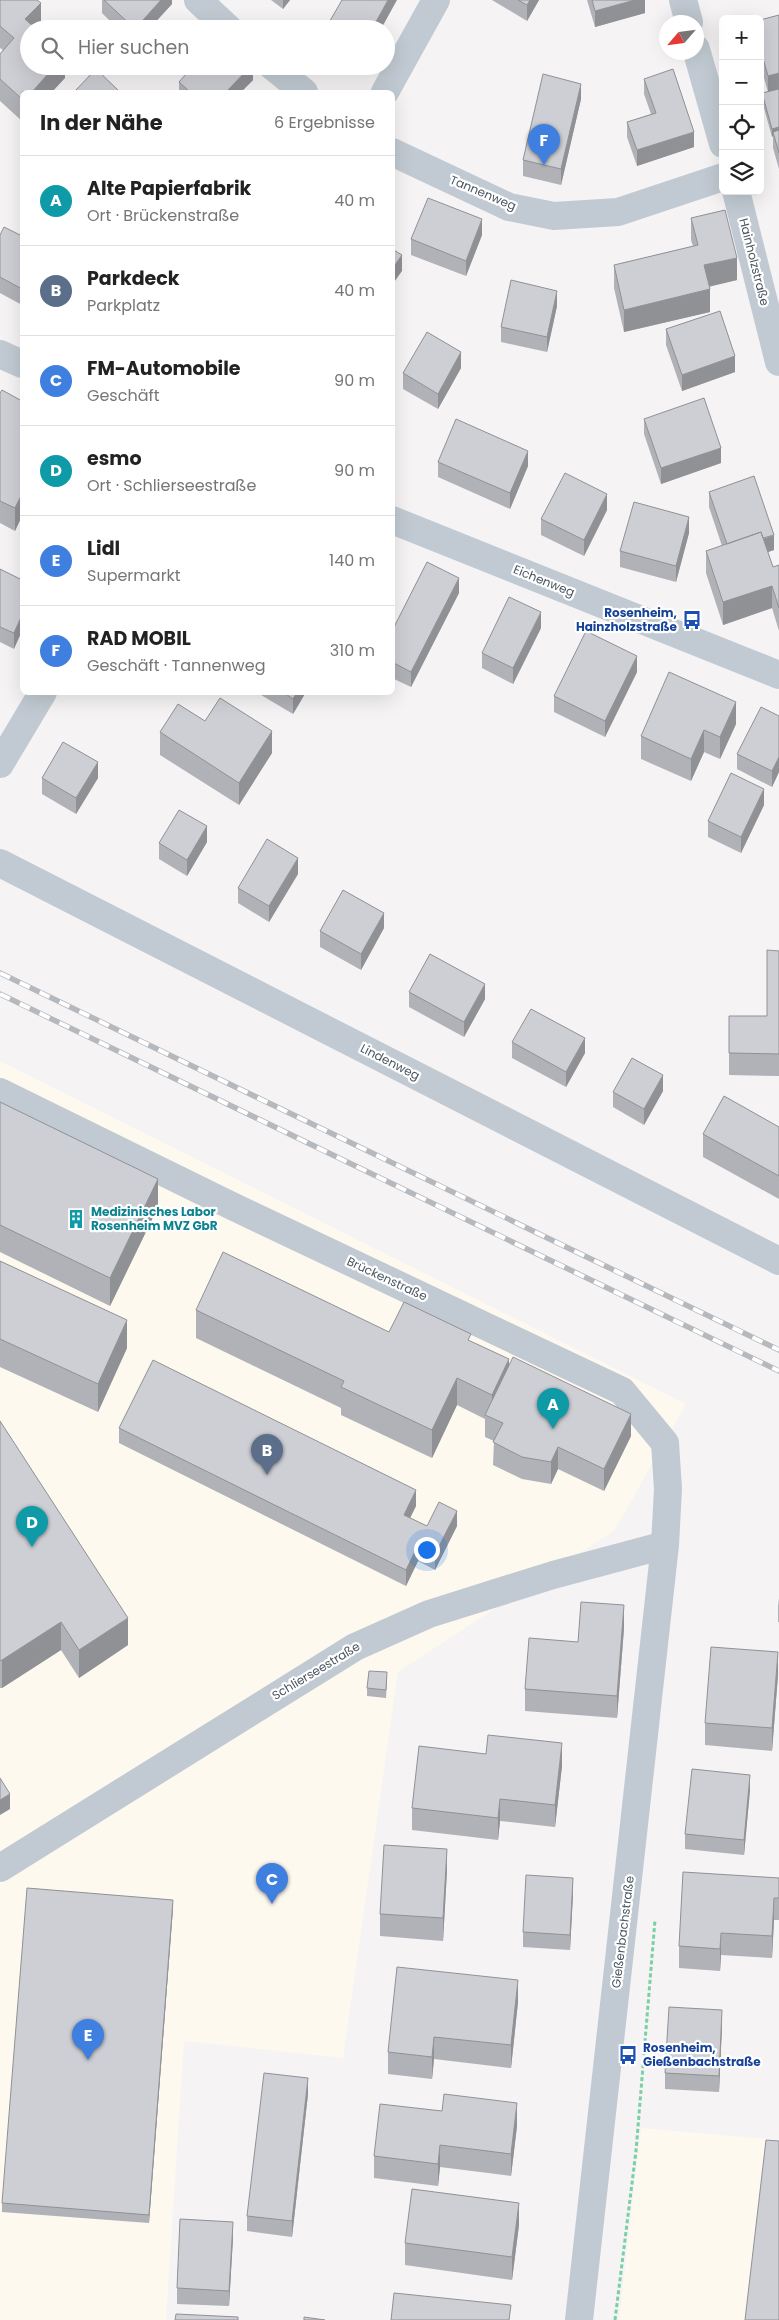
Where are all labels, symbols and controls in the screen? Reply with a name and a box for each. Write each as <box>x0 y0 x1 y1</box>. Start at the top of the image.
north arrow <box>659 15 704 60</box>
map controls <box>719 15 764 195</box>
button: + <box>719 15 764 60</box>
search box <box>20 20 395 75</box>
icon: search <box>38 34 66 62</box>
text: Hier suchen <box>78 34 189 61</box>
button: − <box>719 60 764 105</box>
button: locate <box>719 105 764 150</box>
text: In der Nähe <box>40 108 163 137</box>
text: 6 Ergebnisse <box>274 111 375 134</box>
pin: F <box>528 124 560 165</box>
button: layers <box>719 150 764 195</box>
street label: Tannenweg <box>447 171 519 214</box>
text: Alte Papierfabrik <box>87 175 251 202</box>
text: A <box>50 189 62 212</box>
text: 40 m <box>334 189 375 212</box>
text: Ort · Brückenstraße <box>87 204 239 227</box>
street label: Hainholzstraße <box>735 216 774 307</box>
text: Parkdeck <box>87 265 179 292</box>
text: B <box>51 279 61 302</box>
text: 40 m <box>334 279 375 302</box>
text: Parkplatz <box>87 294 160 317</box>
text: FM-Automobile <box>87 355 241 382</box>
text: C <box>50 369 62 392</box>
text: 90 m <box>334 369 375 392</box>
text: Geschäft <box>87 384 160 407</box>
text: esmo <box>87 445 142 472</box>
text: D <box>50 459 62 482</box>
text: 90 m <box>334 459 375 482</box>
text: Ort · Schlierseestraße <box>87 474 256 497</box>
text: Lidl <box>87 535 120 562</box>
text: E <box>52 549 60 572</box>
text: 140 m <box>329 549 375 572</box>
street label: Eichenweg <box>511 561 577 601</box>
text: Supermarkt <box>87 564 181 587</box>
place label: Rosenheim, Hainzholzstraße <box>576 604 678 635</box>
bus stop icon: Rosenheim, Hainzholzstraße <box>681 609 703 631</box>
text: RAD MOBIL <box>87 625 191 652</box>
text: F <box>52 639 60 662</box>
text: 310 m <box>330 639 375 662</box>
text: Geschäft · Tannenweg <box>87 654 265 677</box>
street label: Lindenweg <box>358 1039 423 1084</box>
place label: Medizinisches Labor Rosenheim MVZ GbR <box>91 1203 218 1234</box>
building icon: Medizinisches Labor Rosenheim MVZ GbR <box>65 1208 87 1230</box>
street label: Brückenstraße <box>344 1252 430 1305</box>
pin: A <box>537 1388 569 1429</box>
pin: B <box>251 1434 283 1475</box>
pin: D <box>16 1506 48 1547</box>
your location <box>414 1537 440 1563</box>
street label: Schlierseestraße <box>269 1638 363 1704</box>
pin: C <box>256 1863 288 1904</box>
street label: Gießenbachstraße <box>607 1875 638 1989</box>
pin: E <box>72 2019 104 2060</box>
place label: Rosenheim, Gießenbachstraße <box>643 2039 761 2070</box>
bus stop icon: Rosenheim, Gießenbachstraße <box>617 2044 639 2066</box>

